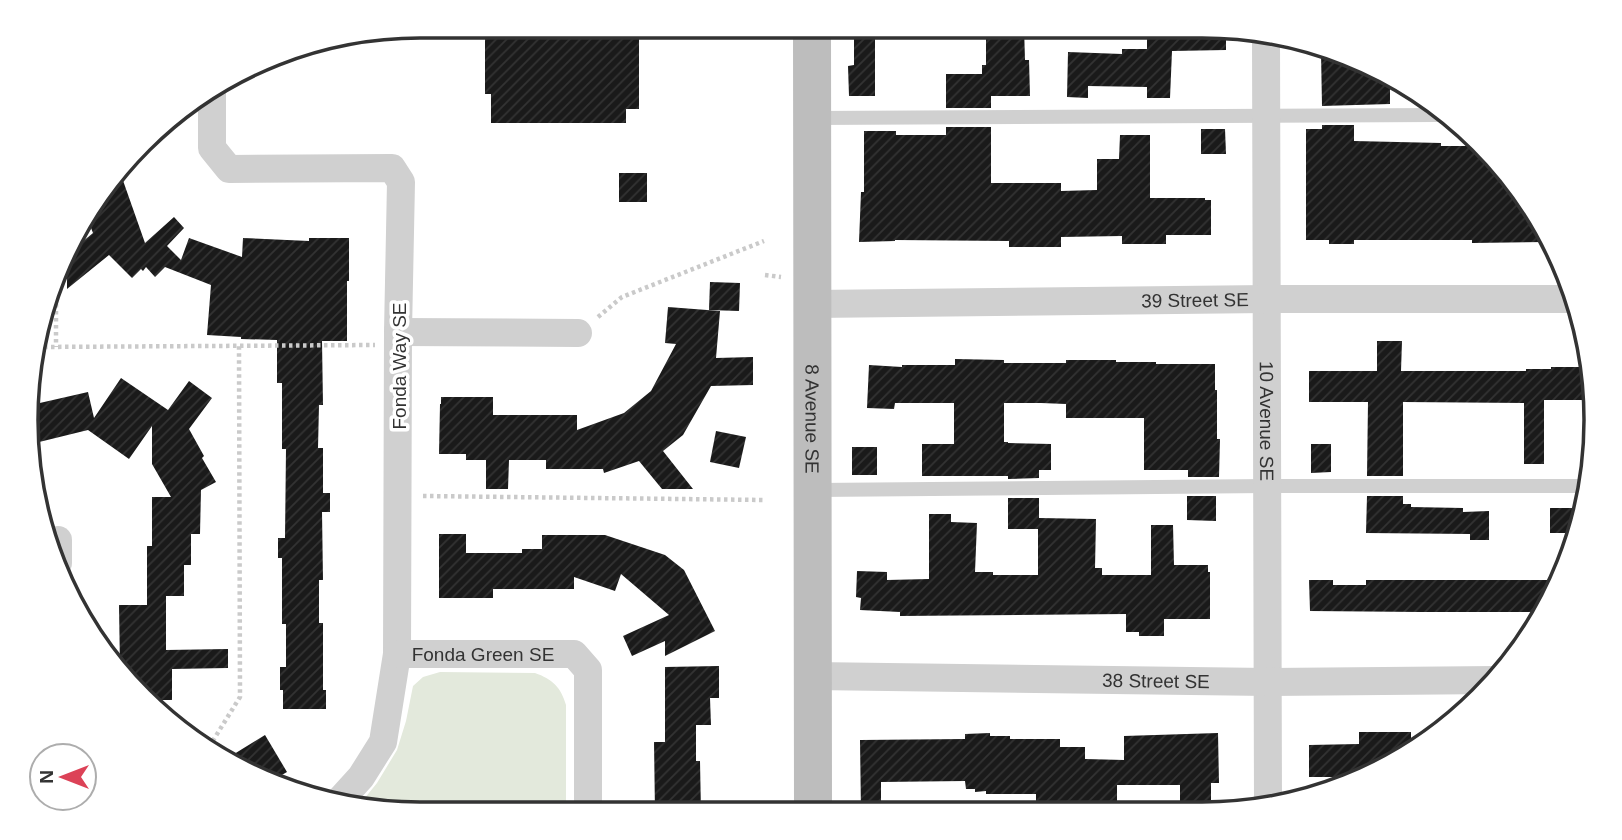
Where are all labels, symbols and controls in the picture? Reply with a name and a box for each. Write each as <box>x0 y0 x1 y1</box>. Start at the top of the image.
street label: 39 Street SE <box>1141 289 1249 311</box>
street label: Fonda Way SE <box>389 302 410 430</box>
street label: 10 Avenue SE <box>1256 361 1277 481</box>
street label: 8 Avenue SE <box>801 364 823 474</box>
street label: Fonda Green SE <box>412 644 554 665</box>
street label: 38 Street SE <box>1102 670 1210 692</box>
north arrow <box>28 742 98 812</box>
text: N <box>36 770 57 784</box>

